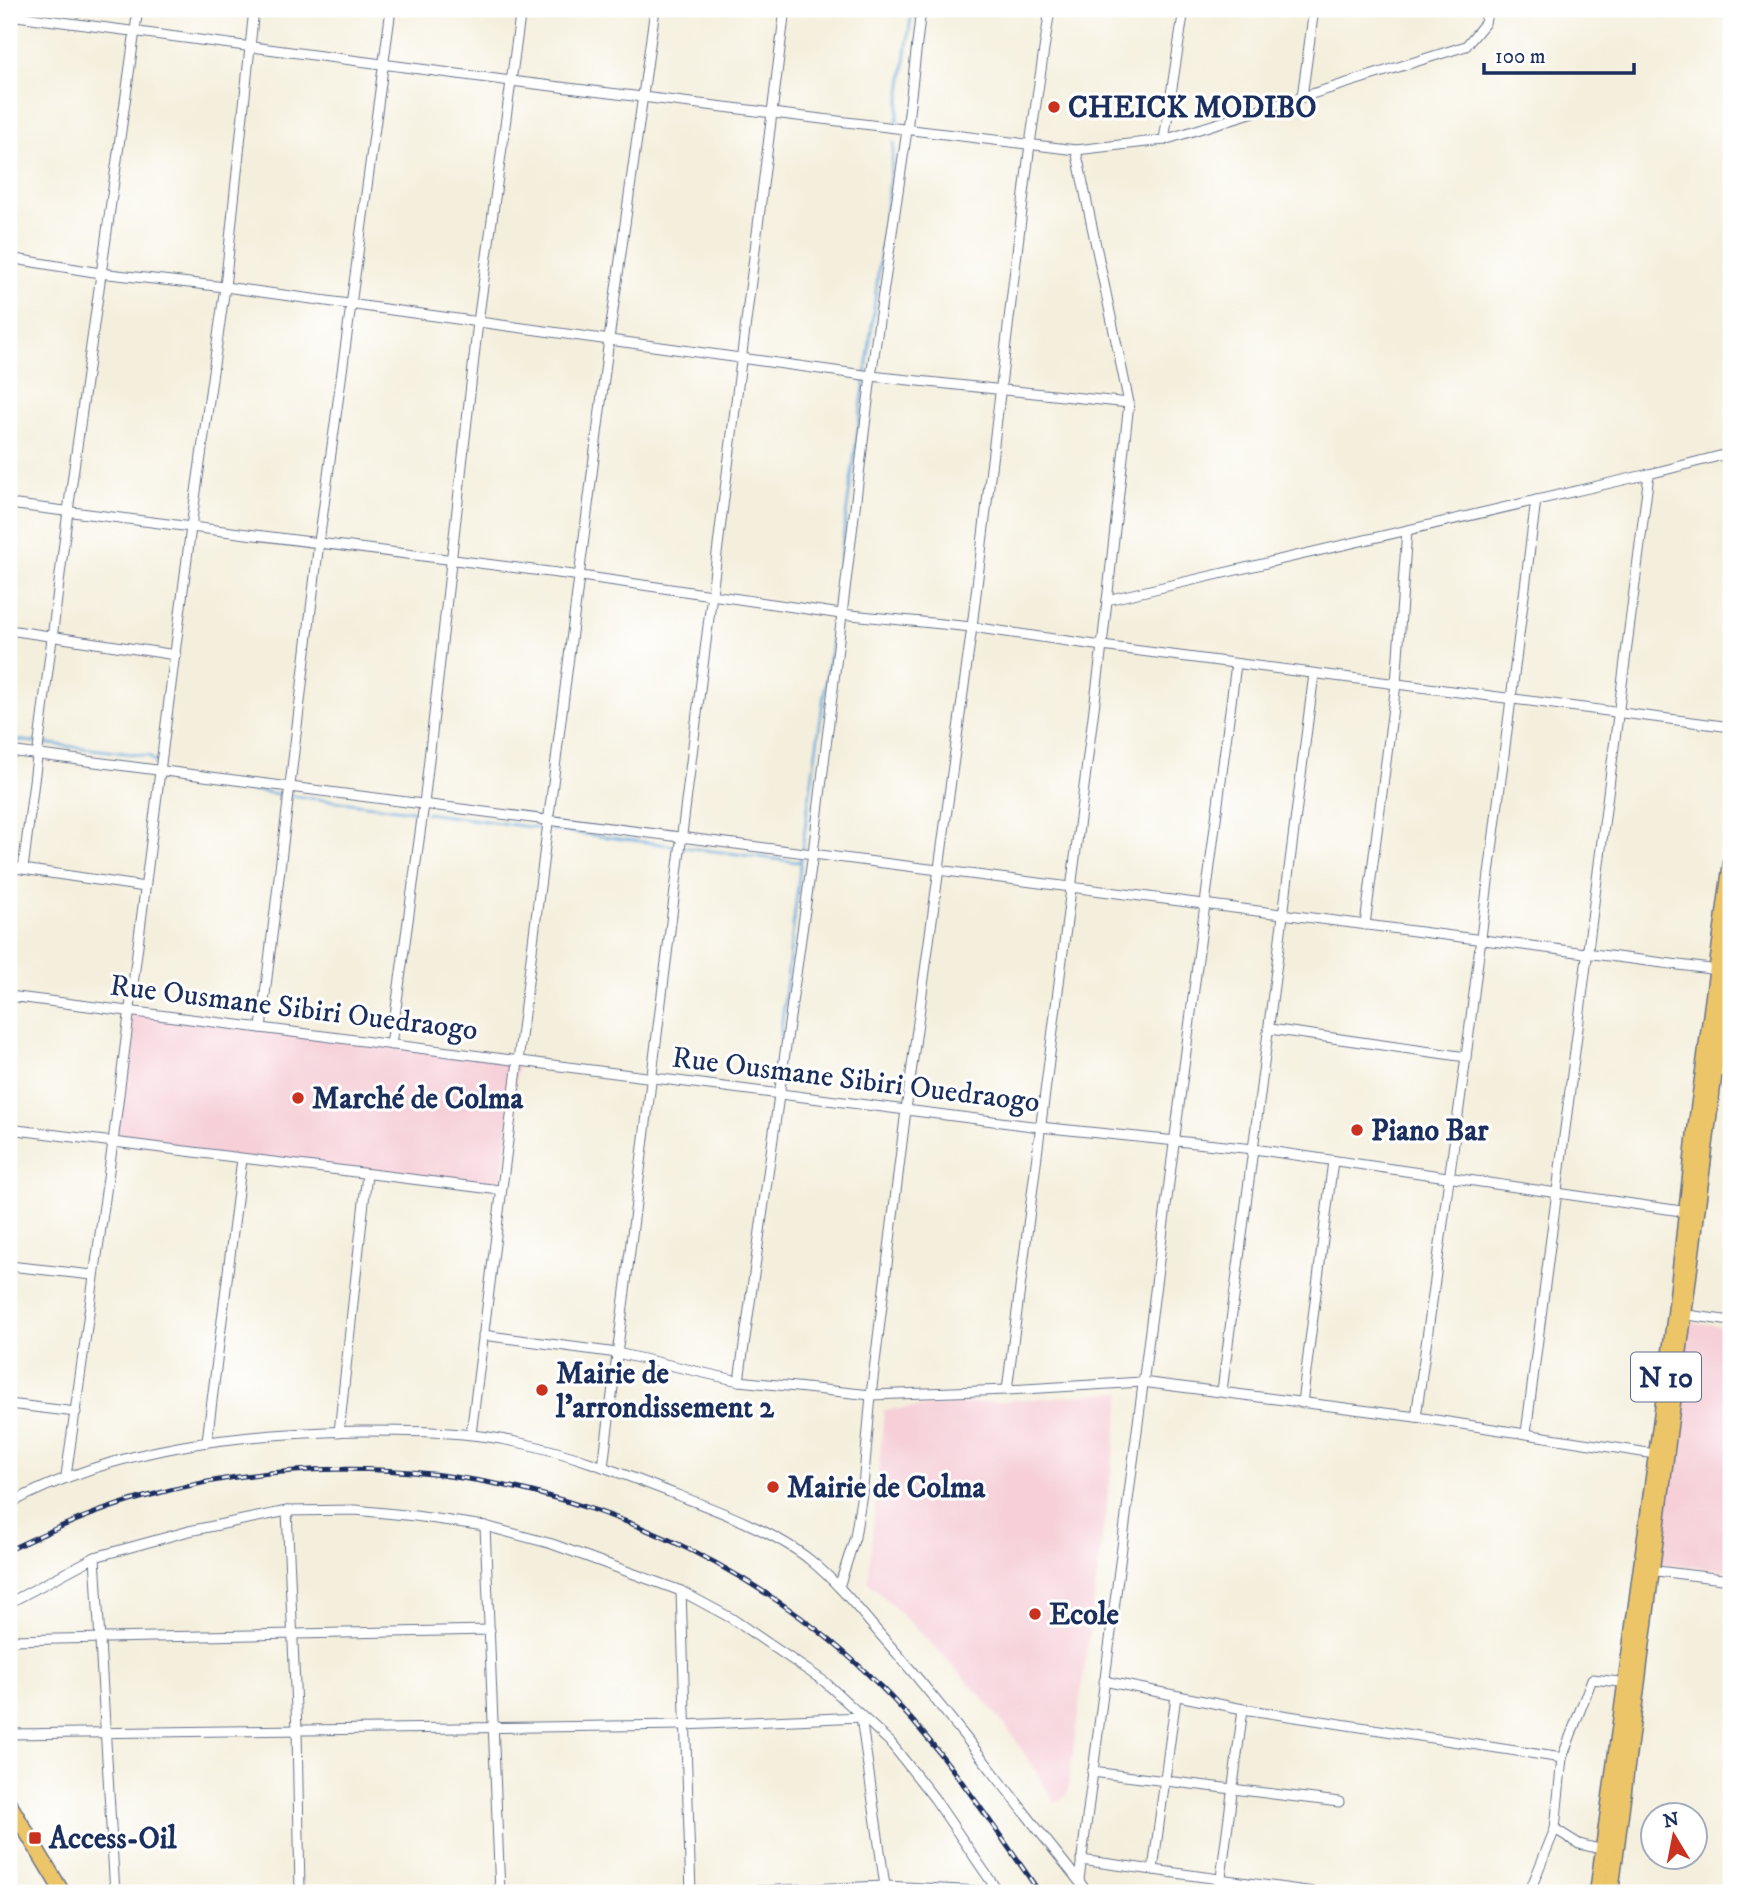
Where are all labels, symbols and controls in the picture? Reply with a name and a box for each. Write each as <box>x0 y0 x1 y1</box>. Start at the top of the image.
scale bar <box>1484 32 1635 76</box>
text: 100 m <box>1495 44 1546 70</box>
place label: CHEICK MODIBO <box>1068 90 1317 127</box>
marker: CHEICK MODIBO <box>1046 99 1062 115</box>
street label: Rue Ousmane Sibiri Ouedraogo <box>108 968 480 1049</box>
street label: Rue Ousmane Sibiri Ouedraogo <box>670 1040 1042 1121</box>
place label: Marché de Colma <box>312 1081 524 1118</box>
marker: Marché de Colma <box>290 1090 306 1106</box>
place label: Piano Bar <box>1371 1113 1489 1150</box>
marker: Piano Bar <box>1349 1122 1365 1138</box>
road number: N 10 <box>1631 1352 1701 1402</box>
place label: Mairie de l'arrondissement 2 <box>555 1356 774 1427</box>
marker: Mairie de l'arrondissement 2 <box>534 1382 550 1398</box>
place label: Mairie de Colma <box>787 1470 986 1507</box>
marker: Mairie de Colma <box>765 1479 781 1495</box>
place label: Ecole <box>1049 1597 1120 1634</box>
marker: Ecole <box>1027 1606 1043 1622</box>
north arrow <box>1638 1800 1708 1870</box>
text: N <box>1662 1808 1681 1833</box>
place label: Access-Oil <box>48 1821 178 1858</box>
marker: Access-Oil <box>27 1830 43 1846</box>

